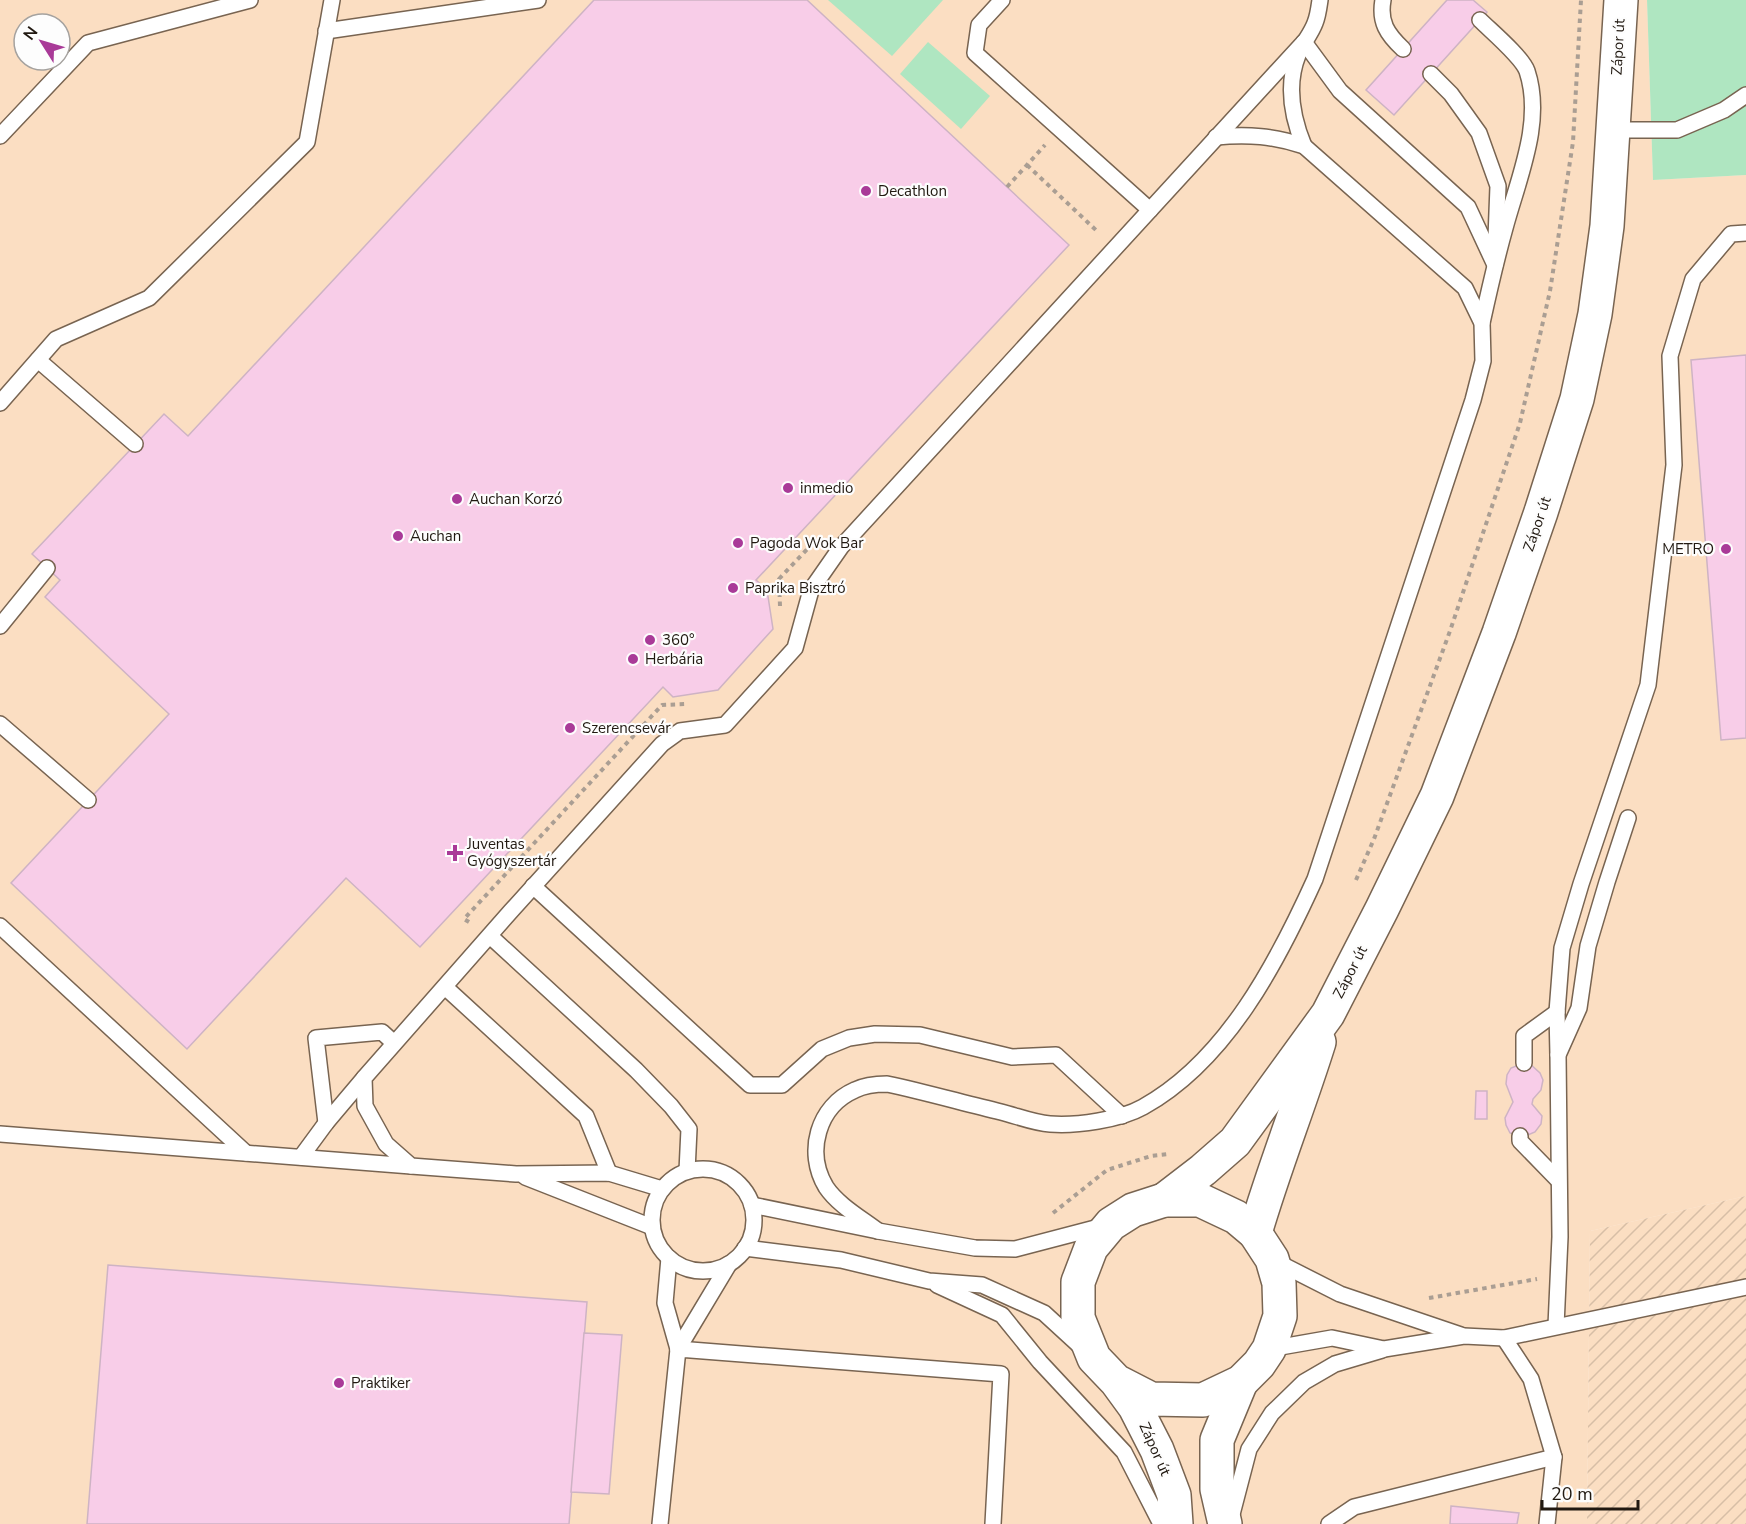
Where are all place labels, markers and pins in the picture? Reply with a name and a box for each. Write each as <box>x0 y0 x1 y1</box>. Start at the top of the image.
place label: Decathlon <box>878 181 947 201</box>
marker: Decathlon <box>859 184 873 198</box>
place label: inmedio <box>800 478 853 498</box>
marker: inmedio <box>781 481 795 495</box>
place label: Auchan Korzó <box>469 489 562 509</box>
marker: Auchan Korzó <box>450 492 464 506</box>
place label: Auchan <box>410 526 461 546</box>
marker: Auchan <box>391 529 405 543</box>
place label: Pagoda Wok Bar <box>750 533 864 553</box>
marker: Pagoda Wok Bar <box>731 536 745 550</box>
place label: METRO <box>1662 539 1714 559</box>
marker: METRO <box>1719 542 1733 556</box>
place label: Paprika Bisztró <box>745 578 845 598</box>
marker: Paprika Bisztró <box>726 581 740 595</box>
place label: 360° <box>662 630 695 650</box>
marker: 360° <box>643 633 657 647</box>
place label: Herbária <box>645 649 703 669</box>
marker: Herbária <box>626 652 640 666</box>
place label: Szerencsevár <box>582 718 671 738</box>
marker: Szerencsevár <box>563 721 577 735</box>
place label: Juventas Gyógyszertár <box>466 834 557 871</box>
marker: Juventas Gyógyszertár <box>448 846 462 860</box>
place label: Praktiker <box>351 1373 411 1393</box>
marker: Praktiker <box>332 1376 346 1390</box>

